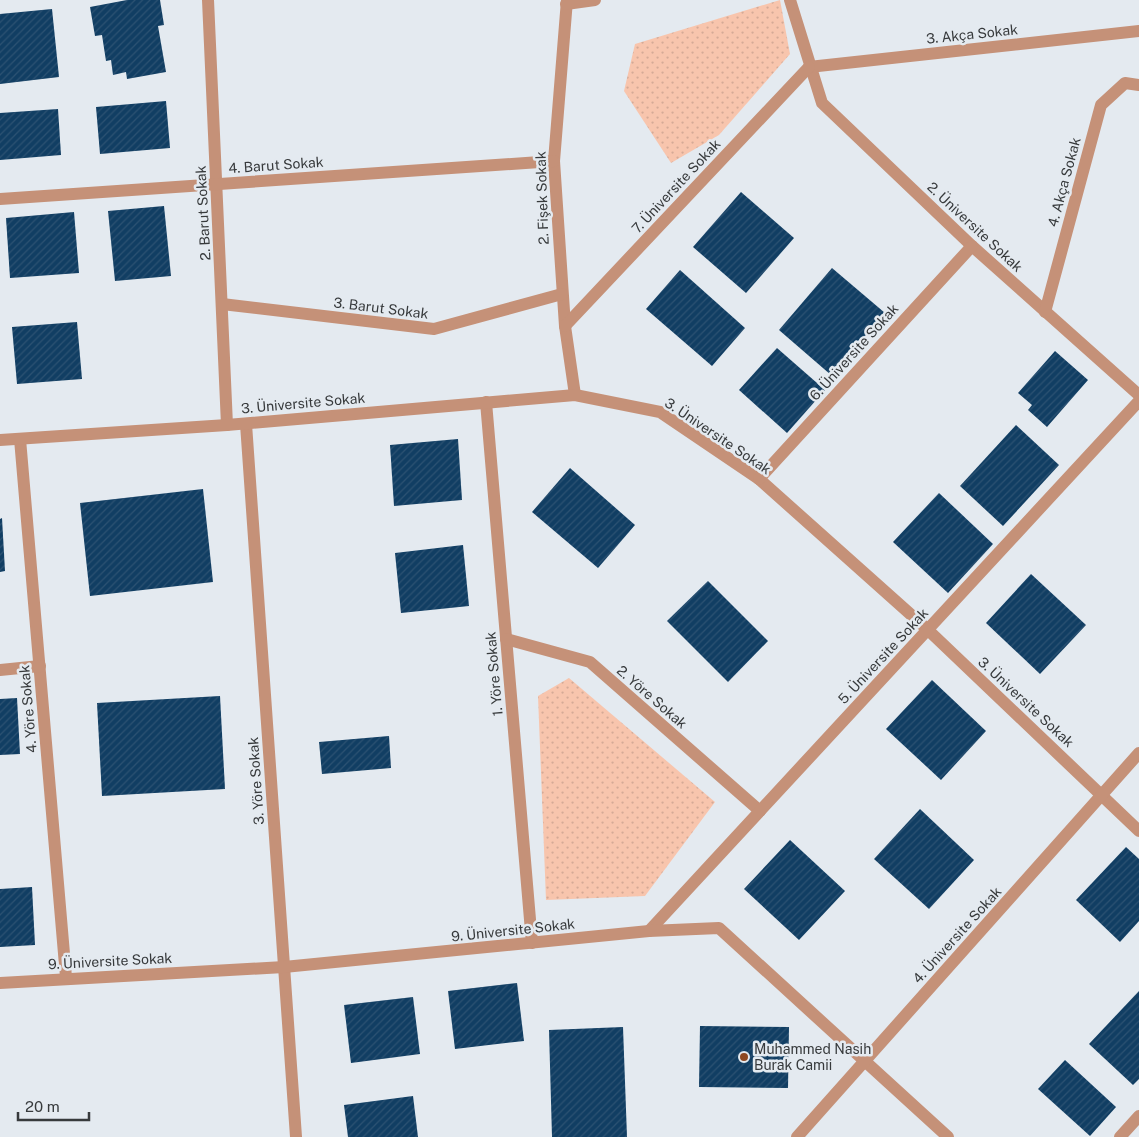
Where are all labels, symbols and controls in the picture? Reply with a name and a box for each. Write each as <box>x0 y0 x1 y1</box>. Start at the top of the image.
street label: 3. Akça Sokak <box>925 21 1019 47</box>
street label: 7. Üniversite Sokak <box>627 134 724 236</box>
street label: 4. Akça Sokak <box>1044 135 1084 228</box>
street label: 2. Fişek Sokak <box>532 151 552 245</box>
street label: 4. Barut Sokak <box>228 154 324 176</box>
street label: 2. Barut Sokak <box>193 165 213 261</box>
street label: 2. Üniversite Sokak <box>924 177 1027 275</box>
street label: 3. Barut Sokak <box>333 294 429 322</box>
street label: 6. Üniversite Sokak <box>805 299 902 404</box>
street label: 3. Üniversite Sokak <box>240 388 366 416</box>
street label: 3. Üniversite Sokak <box>662 393 775 478</box>
street label: 5. Üniversite Sokak <box>833 603 931 707</box>
street label: 1. Yöre Sokak <box>482 631 506 717</box>
street label: 3. Üniversite Sokak <box>975 652 1078 750</box>
street label: 2. Yöre Sokak <box>614 662 690 732</box>
street label: 4. Yöre Sokak <box>16 664 40 754</box>
street label: 3. Yöre Sokak <box>245 736 267 825</box>
street label: 4. Üniversite Sokak <box>908 882 1005 987</box>
street label: 9. Üniversite Sokak <box>450 914 576 944</box>
street label: 9. Üniversite Sokak <box>47 948 173 972</box>
place label: Muhammed Nasih Burak Camii <box>754 1041 871 1073</box>
marker: Muhammed Nasih Burak Camii <box>738 1051 750 1063</box>
scale bar <box>18 1090 89 1122</box>
text: 20 m <box>25 1098 60 1115</box>

